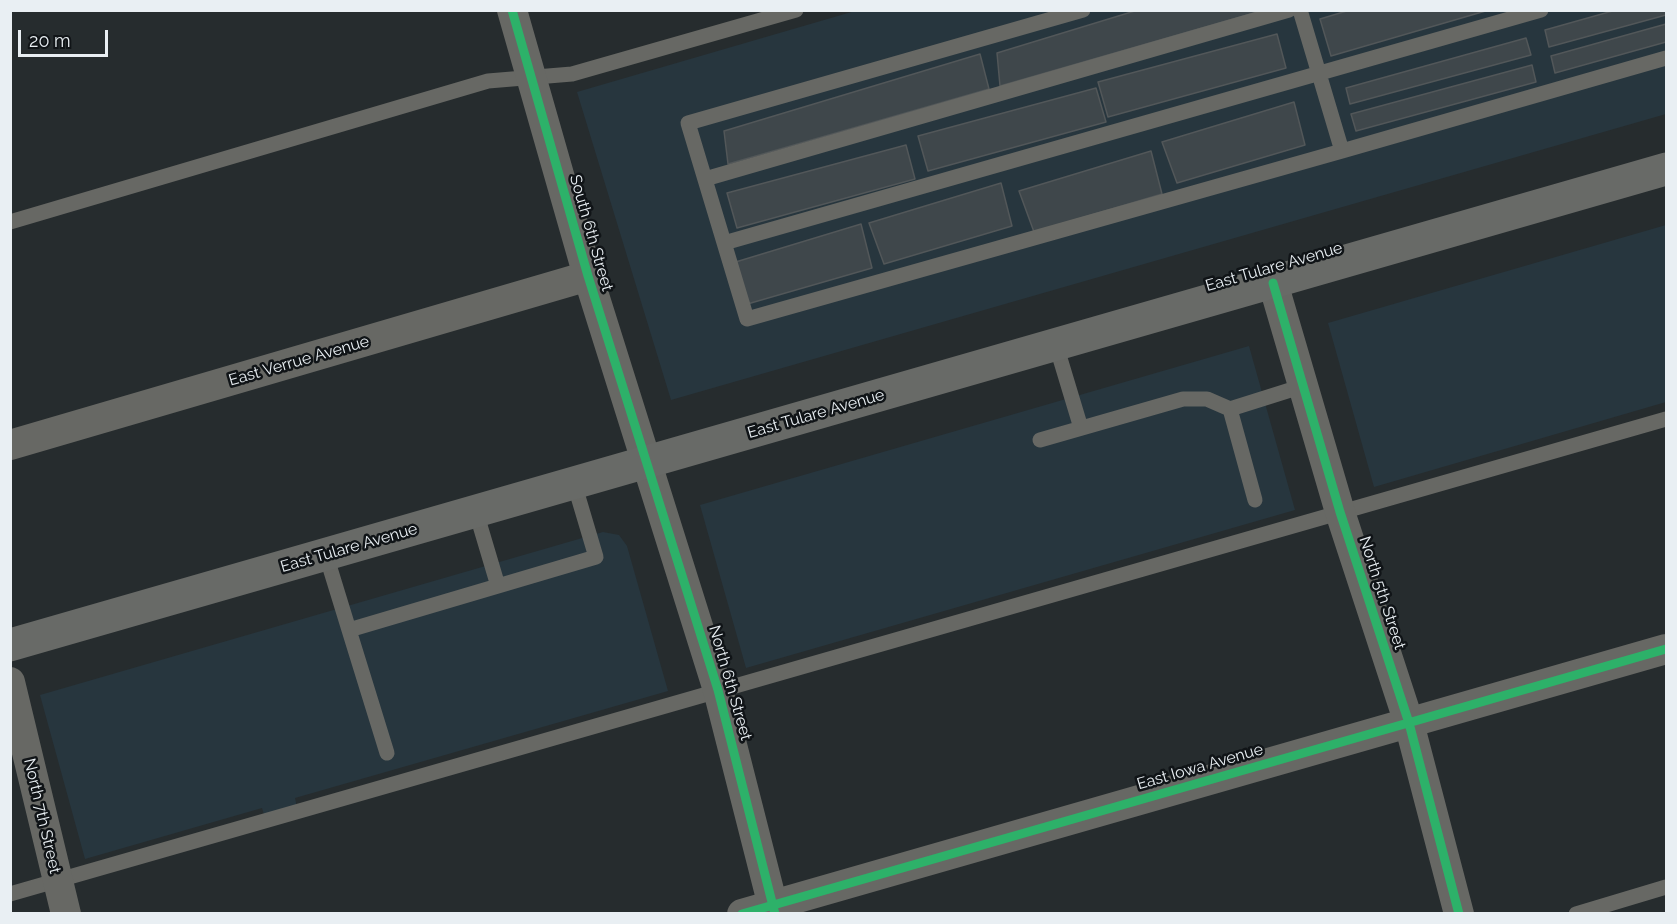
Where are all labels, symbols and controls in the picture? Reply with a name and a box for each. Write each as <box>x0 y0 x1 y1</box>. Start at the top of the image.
scale bar <box>21 18 111 56</box>
text: 20 m <box>29 30 71 51</box>
street label: South 6th Street <box>565 173 617 293</box>
street label: East Tulare Avenue <box>1203 238 1345 296</box>
street label: East Verrue Avenue <box>227 332 371 390</box>
street label: East Tulare Avenue <box>745 385 887 443</box>
street label: East Tulare Avenue <box>278 519 420 577</box>
street label: North 5th Street <box>1355 534 1409 652</box>
street label: North 6th Street <box>704 623 756 743</box>
street label: East Iowa Avenue <box>1135 740 1265 794</box>
street label: North 7th Street <box>19 756 65 876</box>

